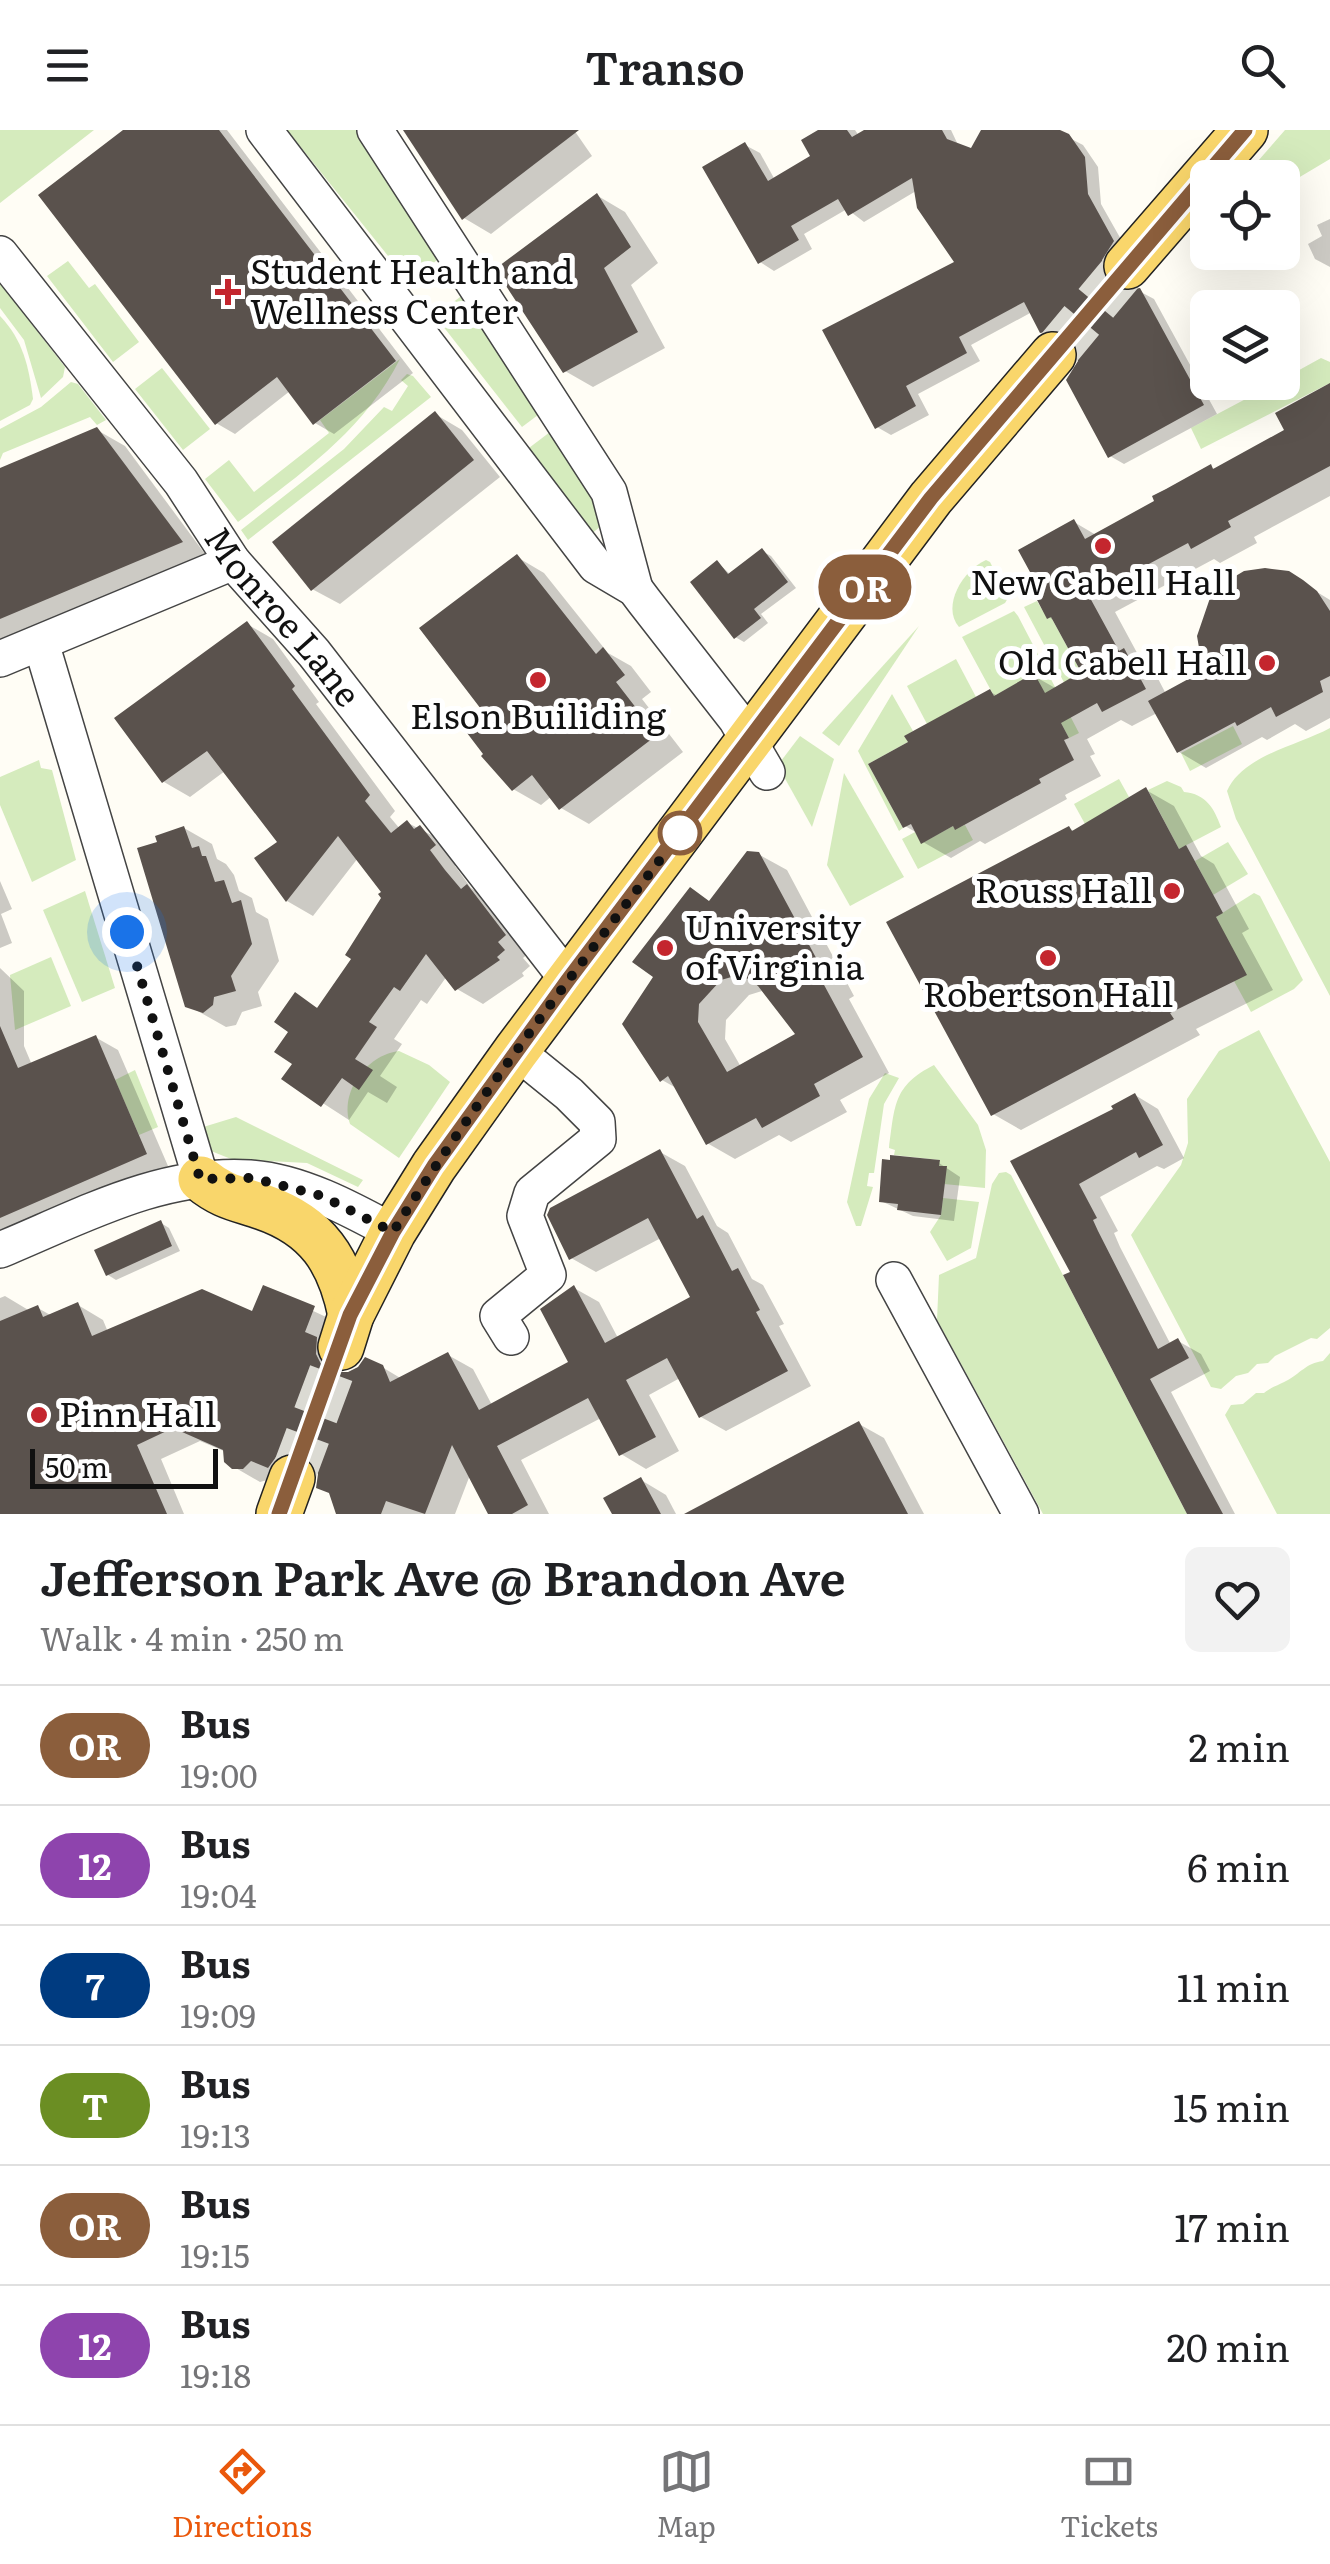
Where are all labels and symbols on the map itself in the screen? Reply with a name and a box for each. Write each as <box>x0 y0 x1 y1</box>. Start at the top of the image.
place label: Student Health and Wellness Center <box>250 243 573 335</box>
marker: Student Health and Wellness Center <box>215 279 241 305</box>
street label: Monroe Lane <box>193 515 375 716</box>
marker: New Cabell Hall <box>1092 535 1114 557</box>
line badge: OR <box>820 554 910 620</box>
place label: New Cabell Hall <box>970 554 1236 606</box>
place label: Old Cabell Hall <box>998 634 1247 686</box>
marker: Old Cabell Hall <box>1256 652 1278 674</box>
marker: Elson Builiding <box>527 669 549 691</box>
place label: Elson Builiding <box>410 688 667 740</box>
unlabelled marker <box>659 812 701 854</box>
place label: Rouss Hall <box>975 862 1152 914</box>
marker: Rouss Hall <box>1161 880 1183 902</box>
place label: University of Virginia <box>685 899 865 991</box>
your location <box>102 907 152 957</box>
marker: University of Virginia <box>654 937 676 959</box>
marker: Robertson Hall <box>1037 947 1059 969</box>
place label: Robertson Hall <box>923 966 1173 1018</box>
place label: Pinn Hall <box>59 1386 216 1438</box>
marker: Pinn Hall <box>28 1404 50 1426</box>
scale bar <box>30 1444 218 1488</box>

